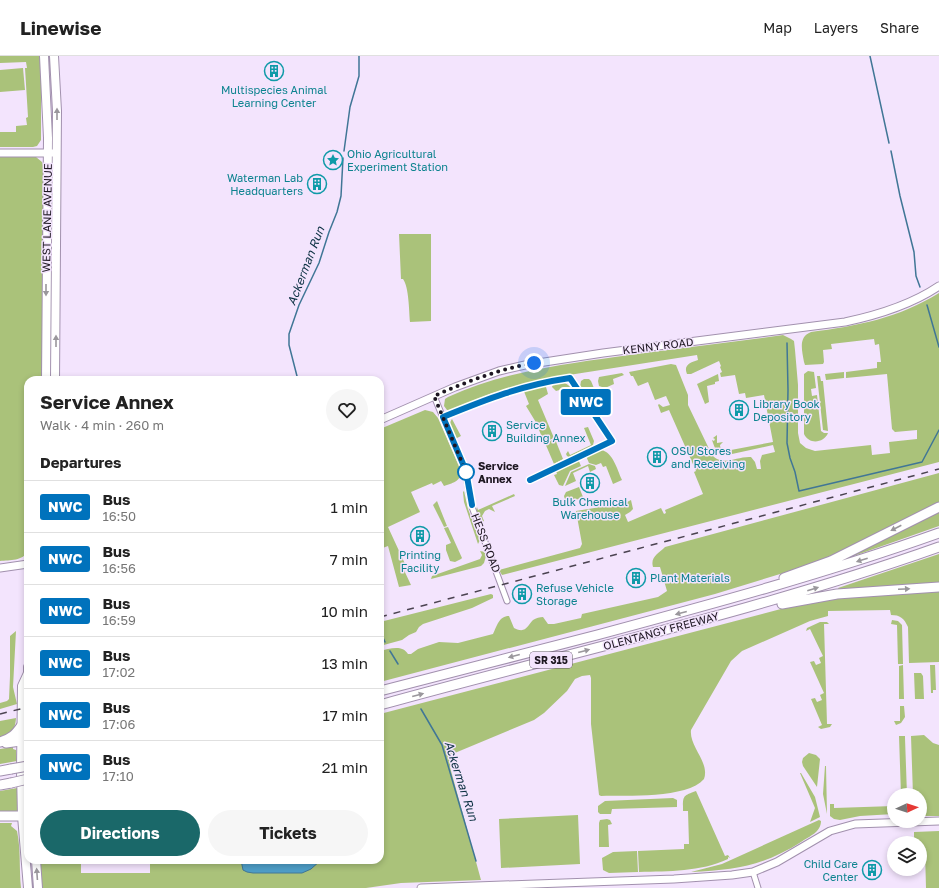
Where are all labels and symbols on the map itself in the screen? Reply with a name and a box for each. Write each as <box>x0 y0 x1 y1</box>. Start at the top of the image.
building icon: Multispecies Animal Learning Center <box>263 60 285 82</box>
place label: Multispecies Animal Learning Center <box>221 83 328 109</box>
one-way arrow <box>53 108 60 120</box>
place label: Ohio Agricultural Experiment Station <box>347 147 448 173</box>
place icon: Ohio Agricultural Experiment Station <box>322 149 344 171</box>
street label: WEST LANE AVENUE <box>39 163 54 273</box>
place label: Waterman Lab Headquarters <box>227 171 303 197</box>
building icon: Waterman Lab Headquarters <box>306 173 328 195</box>
water label: Ackerman Run <box>284 224 328 307</box>
one-way arrow <box>43 284 49 297</box>
one-way arrow <box>53 334 59 347</box>
street label: KENNY ROAD <box>622 335 694 356</box>
your location <box>524 353 544 373</box>
line badge: NWC <box>563 389 609 415</box>
place label: Library Book Depository <box>753 397 820 423</box>
building icon: Library Book Depository <box>728 399 750 421</box>
place label: Service Building Annex <box>506 418 586 444</box>
building icon: Service Building Annex <box>481 420 503 442</box>
place label: OSU Stores and Receiving <box>671 444 745 470</box>
building icon: OSU Stores and Receiving <box>646 446 668 468</box>
place label: Service Annex <box>478 459 519 485</box>
marker: Service Annex <box>457 463 475 481</box>
building icon: Bulk Chemical Warehouse <box>579 472 601 494</box>
place label: Bulk Chemical Warehouse <box>552 495 628 521</box>
street label: HESS ROAD <box>469 511 504 575</box>
building icon: Printing Facility <box>409 525 431 547</box>
one-way arrow <box>890 525 902 532</box>
place label: Printing Facility <box>399 548 441 574</box>
one-way arrow <box>856 557 868 563</box>
building icon: Plant Materials <box>625 567 647 589</box>
place label: Plant Materials <box>650 571 730 584</box>
place label: Refuse Vehicle Storage <box>536 581 614 607</box>
building icon: Refuse Vehicle Storage <box>511 583 533 605</box>
one-way arrow <box>807 586 819 592</box>
one-way arrow <box>898 586 910 593</box>
street label: OLENTANGY FREEWAY <box>602 609 720 652</box>
one-way arrow <box>675 610 687 616</box>
one-way arrow <box>578 648 590 654</box>
road number: SR 315 <box>530 652 572 668</box>
one-way arrow <box>508 653 520 659</box>
one-way arrow <box>412 692 424 698</box>
water label: Ackerman Run <box>442 739 482 823</box>
north arrow <box>887 788 927 828</box>
place label: Child Care Center <box>804 857 859 883</box>
building icon: Child Care Center <box>861 859 883 881</box>
one-way arrow <box>34 868 41 880</box>

